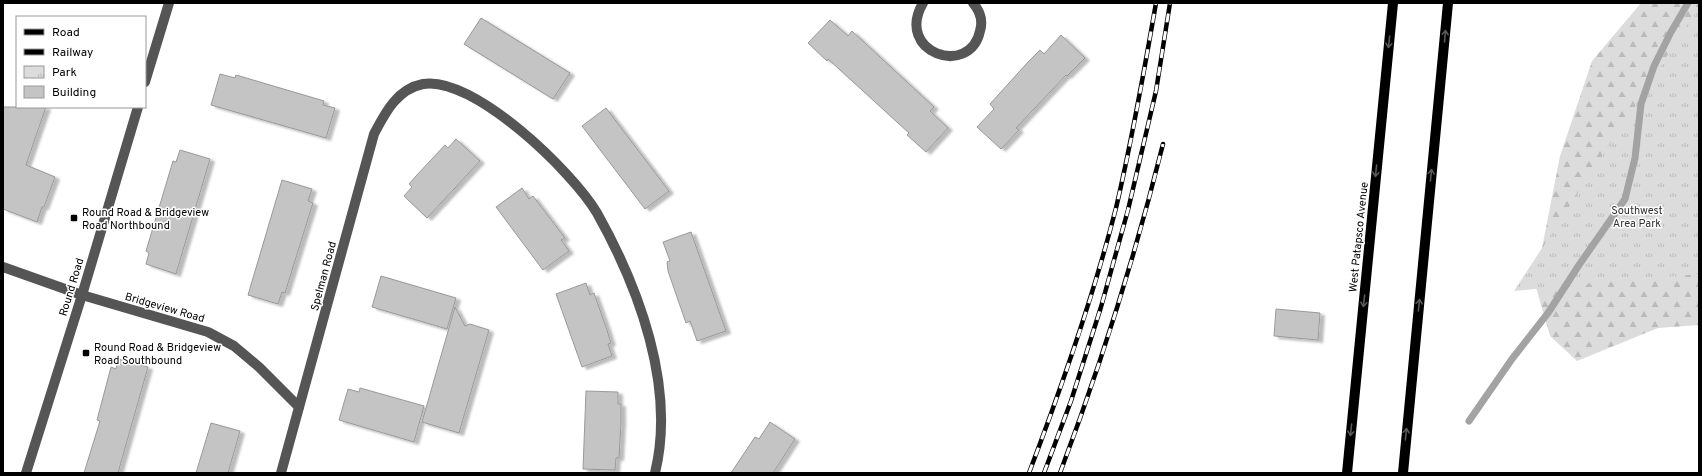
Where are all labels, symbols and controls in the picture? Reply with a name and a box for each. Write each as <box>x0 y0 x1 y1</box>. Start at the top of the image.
legend <box>16 16 146 108</box>
text: Road <box>52 25 80 41</box>
one-way arrow <box>1441 30 1449 43</box>
one-way arrow <box>1385 35 1393 48</box>
text: Railway <box>52 45 93 61</box>
text: Park <box>52 65 77 81</box>
text: Building <box>52 85 96 101</box>
one-way arrow <box>1373 164 1380 177</box>
one-way arrow <box>1428 169 1435 182</box>
street label: West Patapsco Avenue <box>1346 181 1372 293</box>
park label: Southwest Area Park <box>1611 204 1663 231</box>
place label: Round Road & Bridgeview Road Northbound <box>82 206 209 233</box>
marker: Round Road & Bridgeview Road Northbound <box>69 213 79 223</box>
street label: Spelman Road <box>308 240 340 313</box>
street label: Round Road <box>56 257 87 318</box>
street label: Bridgeview Road <box>123 290 206 326</box>
one-way arrow <box>1360 294 1367 307</box>
one-way arrow <box>1415 299 1423 312</box>
place label: Round Road & Bridgeview Road Southbound <box>94 341 221 368</box>
marker: Round Road & Bridgeview Road Southbound <box>81 348 91 358</box>
one-way arrow <box>1348 423 1355 436</box>
one-way arrow <box>1403 428 1410 441</box>

